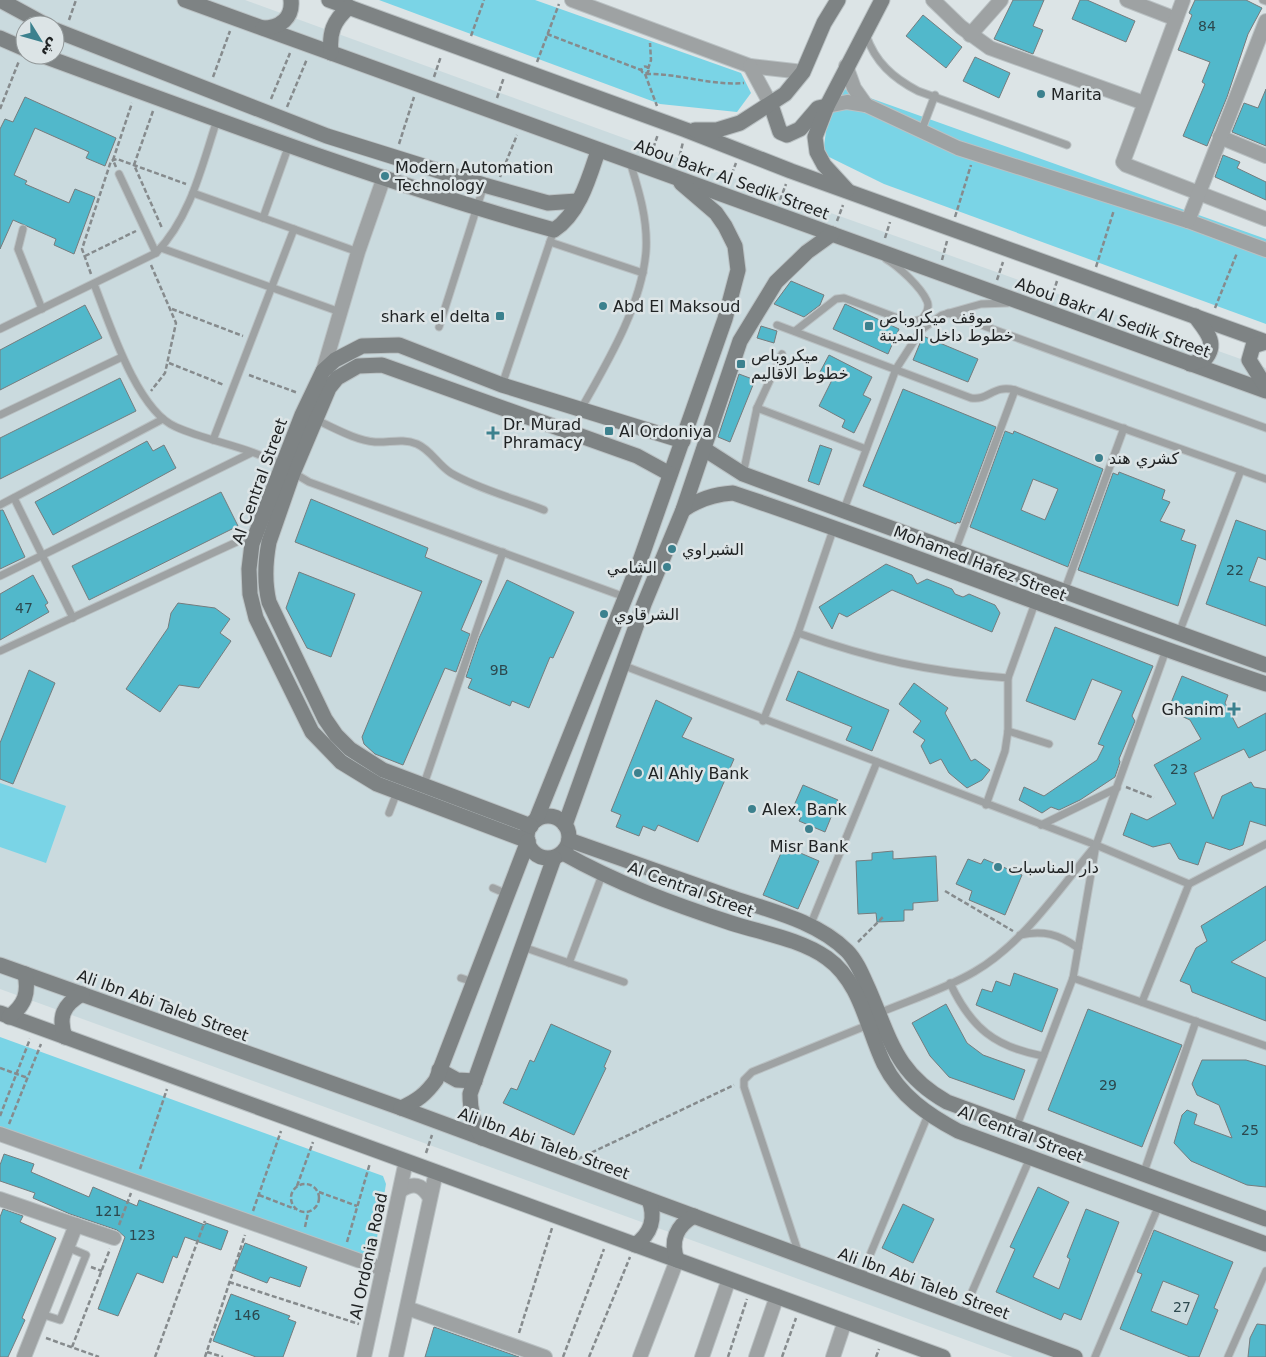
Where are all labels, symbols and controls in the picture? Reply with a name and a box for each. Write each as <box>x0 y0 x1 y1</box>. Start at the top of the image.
north arrow <box>15 15 65 65</box>
house number: 84 <box>1198 18 1216 34</box>
text: ش <box>38 35 63 60</box>
place label: Marita <box>1051 85 1102 104</box>
marker: Marita <box>1035 88 1047 100</box>
street label: Abou Bakr Al Sedik Street <box>632 135 832 224</box>
place label: Modern Automation Technology <box>394 158 553 195</box>
marker: Modern Automation Technology <box>379 170 391 182</box>
street label: Abou Bakr Al Sedik Street <box>1013 273 1213 362</box>
place label: Abd El Maksoud <box>613 297 740 316</box>
marker: Abd El Maksoud <box>597 300 609 312</box>
place label: shark el delta <box>381 307 490 326</box>
place label: موقف ميكروباص خطوط داخل المدينة <box>879 308 1014 346</box>
marker: shark el delta <box>494 310 506 322</box>
marker: موقف ميكروباص خطوط داخل المدينة <box>863 320 875 332</box>
place label: ميكروباص خطوط الاقاليم <box>751 346 849 384</box>
marker: ميكروباص خطوط الاقاليم <box>735 358 747 370</box>
place label: Dr. Murad Phramacy <box>503 415 583 452</box>
street label: Al Central Street <box>228 416 291 547</box>
place label: Al Ordoniya <box>619 422 712 441</box>
marker: Al Ordoniya <box>603 425 615 437</box>
marker: Dr. Murad Phramacy <box>487 427 499 439</box>
place label: كشري هند <box>1109 449 1179 469</box>
marker: كشري هند <box>1093 452 1105 464</box>
street label: Mohamed Hafez Street <box>891 522 1069 605</box>
place label: الشبراوي <box>682 540 744 560</box>
marker: الشبراوي <box>666 543 678 555</box>
place label: الشامي <box>607 558 657 578</box>
marker: الشامي <box>661 561 673 573</box>
house number: 22 <box>1226 562 1244 578</box>
house number: 47 <box>15 600 33 616</box>
place label: الشرقاوي <box>614 605 679 625</box>
marker: الشرقاوي <box>598 608 610 620</box>
house number: 9B <box>490 662 508 678</box>
place label: Ghanim <box>1161 700 1224 719</box>
marker: Ghanim <box>1228 703 1240 715</box>
house number: 23 <box>1170 761 1188 777</box>
place label: Al Ahly Bank <box>648 764 749 783</box>
marker: Al Ahly Bank <box>632 767 644 779</box>
place label: Alex. Bank <box>762 800 848 819</box>
marker: Alex. Bank <box>746 803 758 815</box>
marker: Misr Bank <box>803 823 815 835</box>
place label: Misr Bank <box>770 837 849 856</box>
street label: Al Central Street <box>625 858 756 921</box>
place label: دار المناسبات <box>1008 858 1099 878</box>
marker: دار المناسبات <box>992 861 1004 873</box>
street label: Ali Ibn Abi Taleb Street <box>75 966 251 1045</box>
house number: 29 <box>1099 1077 1117 1093</box>
street label: Al Central Street <box>956 1102 1086 1167</box>
street label: Ali Ibn Abi Taleb Street <box>456 1104 632 1183</box>
house number: 25 <box>1241 1122 1259 1138</box>
street label: Al Ordonia Road <box>346 1191 391 1321</box>
house number: 121 <box>95 1203 121 1219</box>
house number: 123 <box>129 1227 155 1243</box>
street label: Ali Ibn Abi Taleb Street <box>836 1244 1012 1323</box>
house number: 27 <box>1173 1299 1191 1315</box>
house number: 146 <box>234 1307 260 1323</box>

